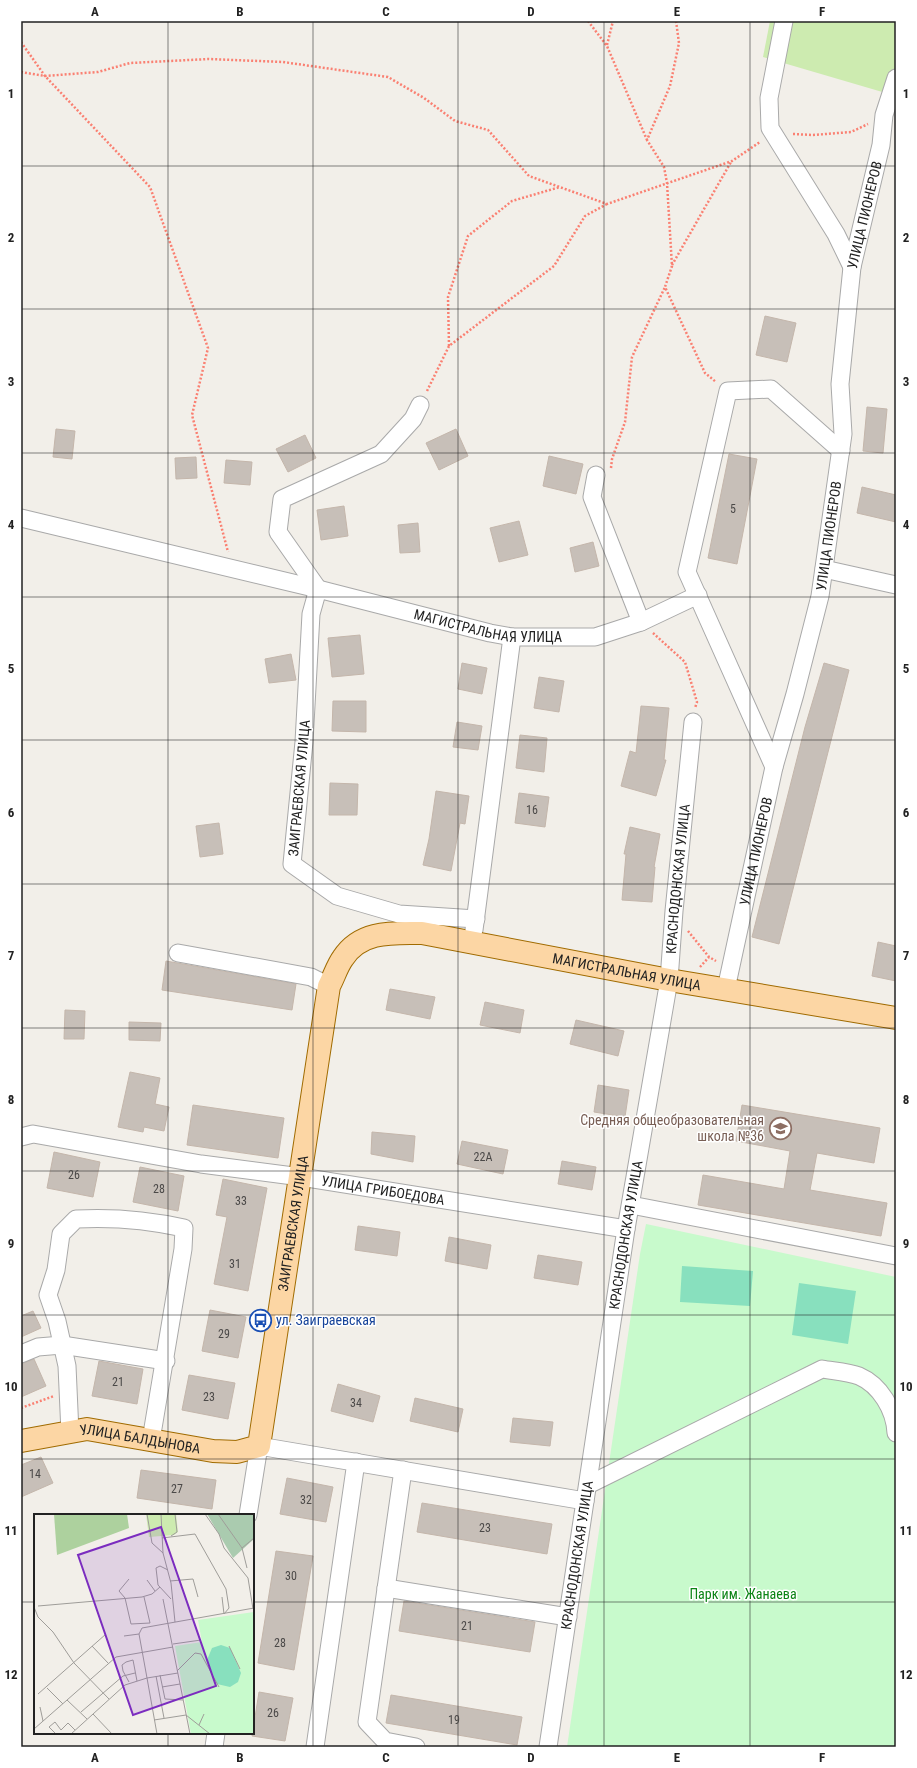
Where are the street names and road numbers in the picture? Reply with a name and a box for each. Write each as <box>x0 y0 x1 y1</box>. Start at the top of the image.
street label: УЛИЦА ПИОНЕРОВ <box>844 159 885 271</box>
street label: УЛИЦА ПИОНЕРОВ <box>813 480 844 592</box>
street label: МАГИСТРАЛЬНАЯ УЛИЦА <box>412 606 562 645</box>
street label: ЗАИГРАЕВСКАЯ УЛИЦА <box>285 719 313 857</box>
street label: УЛИЦА ПИОНЕРОВ <box>736 796 775 907</box>
street label: КРАСНОДОНСКАЯ УЛИЦА <box>663 803 693 954</box>
street label: МАГИСТРАЛЬНАЯ УЛИЦА <box>551 950 702 993</box>
street label: ЗАИГРАЕВСКАЯ УЛИЦА <box>275 1154 311 1292</box>
street label: КРАСНОДОНСКАЯ УЛИЦА <box>606 1159 646 1310</box>
street label: УЛИЦА ГРИБОЕДОВА <box>320 1172 446 1208</box>
street label: УЛИЦА БАЛДЫНОВА <box>78 1421 202 1457</box>
street label: КРАСНОДОНСКАЯ УЛИЦА <box>558 1480 596 1631</box>

